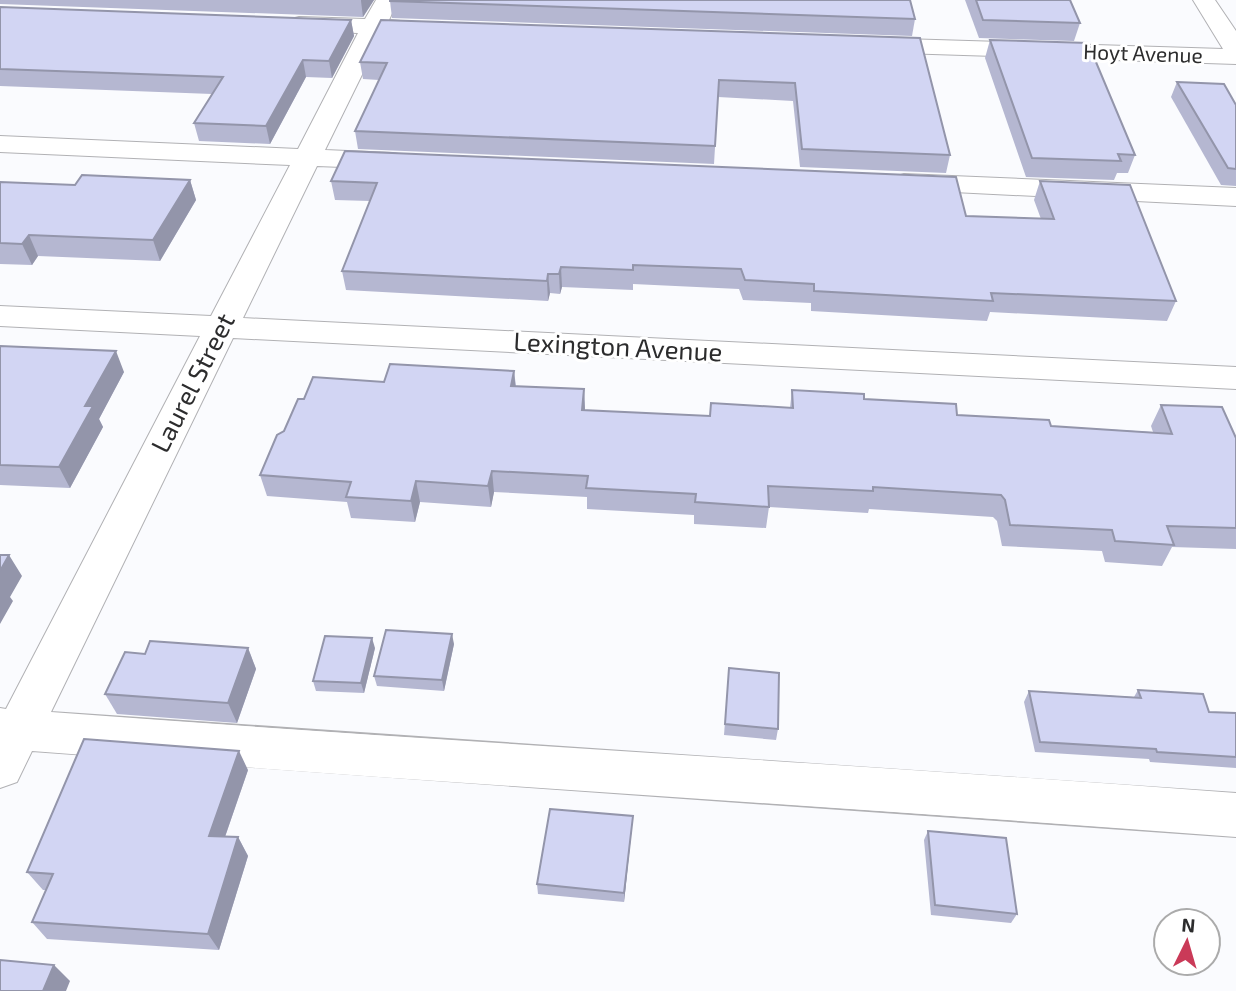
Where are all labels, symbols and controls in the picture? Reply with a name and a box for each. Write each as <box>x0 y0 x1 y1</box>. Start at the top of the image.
street label: Hoyt Avenue <box>1083 38 1203 67</box>
street label: Laurel Street <box>143 308 240 457</box>
street label: Lexington Avenue <box>513 325 723 366</box>
north arrow <box>1152 907 1222 977</box>
text: N <box>1181 913 1196 937</box>

